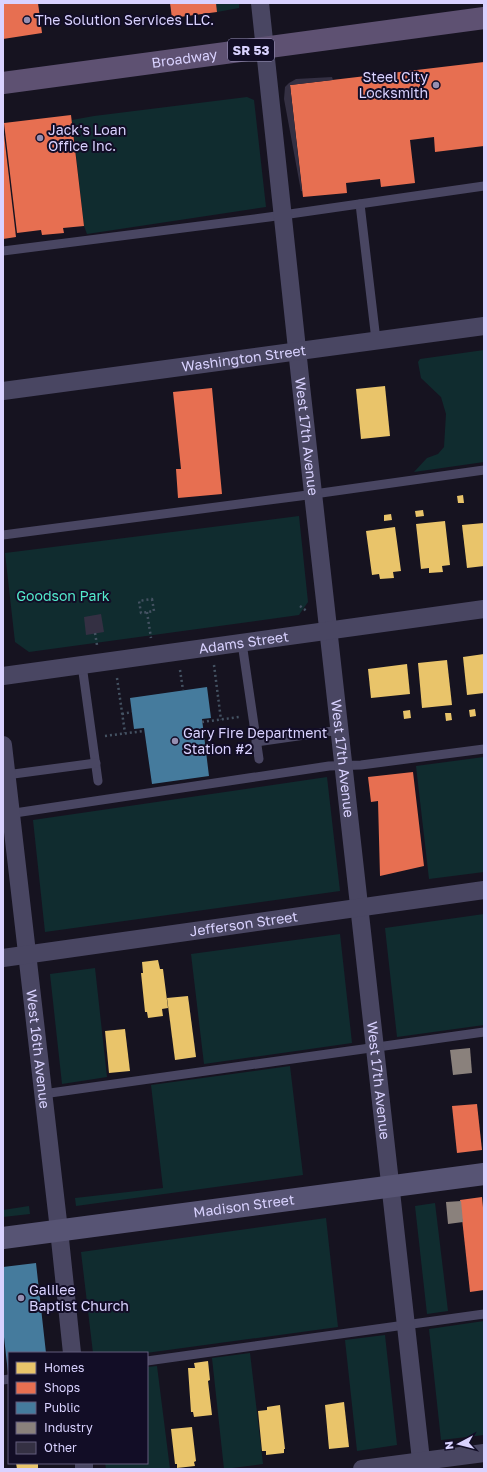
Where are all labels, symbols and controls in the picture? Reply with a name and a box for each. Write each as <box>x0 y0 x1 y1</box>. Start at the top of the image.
place label: The Solution Services LLC. <box>35 11 214 28</box>
marker: The Solution Services LLC. <box>22 15 32 25</box>
road number: SR 53 <box>228 39 274 61</box>
street label: Broadway <box>150 45 218 71</box>
place label: Steel City Locksmith <box>358 68 428 101</box>
marker: Steel City Locksmith <box>431 80 441 90</box>
place label: Jack's Loan Office Inc. <box>48 121 126 154</box>
marker: Jack's Loan Office Inc. <box>35 133 45 143</box>
street label: Washington Street <box>180 341 307 375</box>
street label: West 17th Avenue <box>292 376 322 497</box>
park label: Goodson Park <box>16 587 110 604</box>
street label: Adams Street <box>198 627 290 657</box>
street label: West 17th Avenue <box>328 698 358 818</box>
place label: Gary Fire Department Station #2 <box>183 724 327 757</box>
marker: Gary Fire Department Station #2 <box>170 736 180 746</box>
street label: Jefferson Street <box>188 907 299 940</box>
street label: West 16th Avenue <box>23 988 54 1110</box>
street label: West 17th Avenue <box>364 1020 394 1140</box>
street label: Madison Street <box>192 1190 295 1221</box>
place label: Galilee Baptist Church <box>29 1281 129 1314</box>
marker: Galilee Baptist Church <box>16 1293 26 1303</box>
legend <box>8 1352 148 1464</box>
text: Homes <box>44 1360 84 1375</box>
text: Shops <box>44 1380 80 1395</box>
text: Public <box>44 1400 81 1415</box>
text: Industry <box>44 1420 93 1435</box>
north arrow <box>439 1424 479 1464</box>
text: Other <box>44 1440 77 1455</box>
text: N <box>442 1440 456 1450</box>

